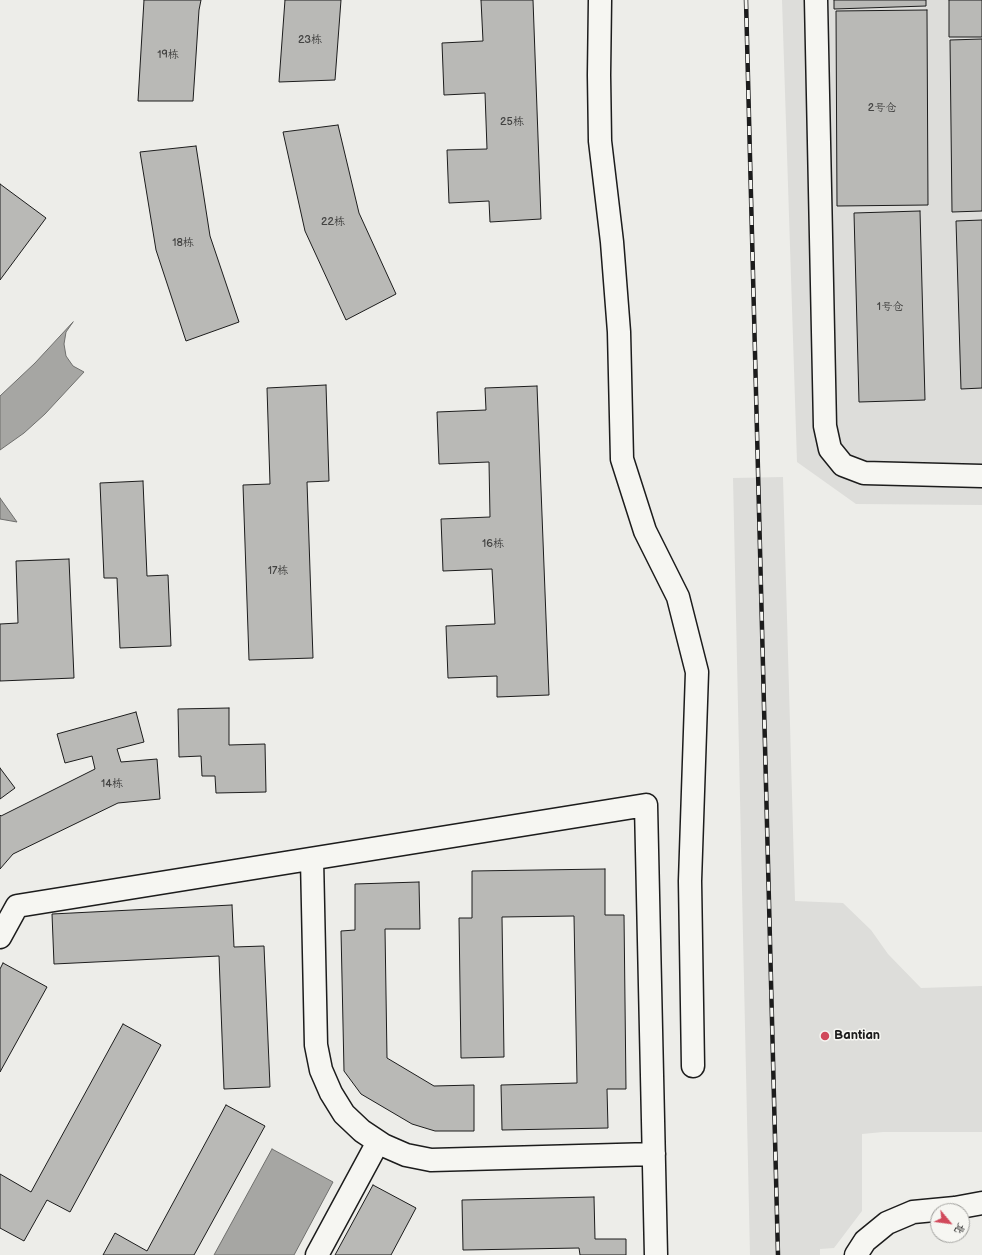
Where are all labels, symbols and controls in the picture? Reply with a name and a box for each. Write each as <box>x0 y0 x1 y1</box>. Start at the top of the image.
house number: 23栋 <box>298 33 322 47</box>
house number: 19栋 <box>157 48 179 62</box>
house number: 2号仓 <box>868 101 896 115</box>
house number: 25栋 <box>500 115 524 129</box>
house number: 22栋 <box>321 215 345 229</box>
house number: 18栋 <box>172 236 194 250</box>
house number: 1号仓 <box>877 300 903 314</box>
house number: 16栋 <box>482 537 504 551</box>
house number: 17栋 <box>268 564 288 578</box>
house number: 14栋 <box>101 777 123 791</box>
place label: Bantian <box>834 1028 880 1044</box>
marker: Bantian <box>819 1030 831 1042</box>
north arrow <box>930 1203 970 1243</box>
text: 北 <box>952 1221 968 1237</box>

